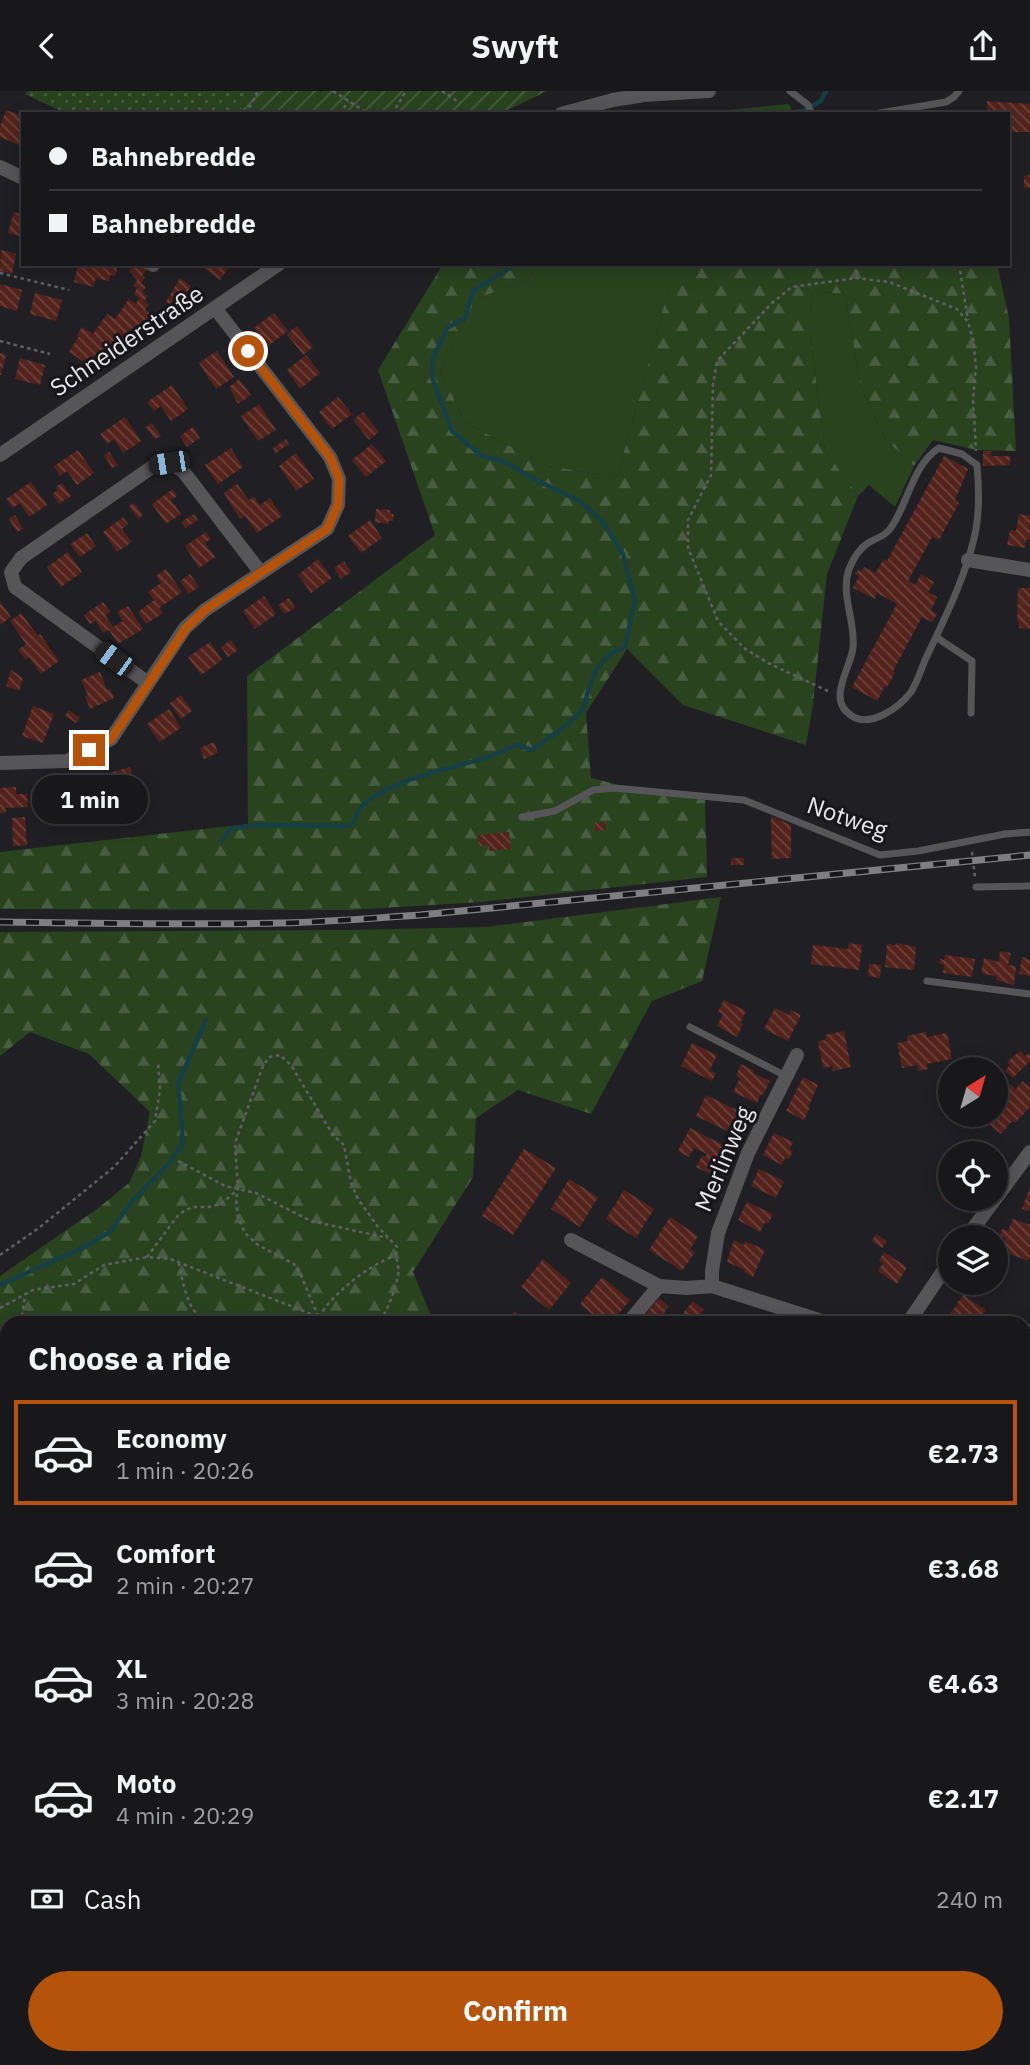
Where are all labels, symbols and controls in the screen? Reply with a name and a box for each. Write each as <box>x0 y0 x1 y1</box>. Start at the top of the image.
text: Swyft <box>471 25 559 67</box>
icon: back <box>28 27 66 65</box>
icon: share <box>964 27 1002 65</box>
text: Bahnebredde <box>91 139 256 173</box>
text: Bahnebredde <box>91 206 256 240</box>
street label: Schneiderstraße <box>44 277 209 403</box>
route start <box>232 335 264 367</box>
car <box>147 449 192 477</box>
car <box>91 638 138 680</box>
route end <box>73 734 105 766</box>
callout: 1 min <box>31 775 147 823</box>
text: 1 min <box>60 784 120 814</box>
street label: Notweg <box>803 788 892 846</box>
north arrow <box>938 1057 1008 1127</box>
map controls <box>938 1057 1008 1295</box>
street label: Merlinweg <box>687 1101 760 1216</box>
button: locate <box>938 1141 1008 1211</box>
button: layers <box>938 1225 1008 1295</box>
text: Choose a ride <box>28 1337 231 1379</box>
icon: car <box>32 1421 95 1484</box>
text: Economy <box>116 1421 227 1455</box>
text: €2.73 <box>928 1436 999 1470</box>
text: 1 min · 20:26 <box>116 1455 254 1485</box>
icon: car <box>32 1536 95 1599</box>
text: Comfort <box>116 1536 215 1570</box>
text: €3.68 <box>928 1551 999 1585</box>
text: 2 min · 20:27 <box>116 1570 254 1600</box>
icon: car <box>32 1651 95 1714</box>
text: XL <box>116 1651 147 1685</box>
text: €4.63 <box>928 1666 999 1700</box>
text: 3 min · 20:28 <box>116 1685 254 1715</box>
icon: car <box>32 1766 95 1829</box>
text: Moto <box>116 1766 176 1800</box>
text: €2.17 <box>928 1781 999 1815</box>
text: 4 min · 20:29 <box>116 1800 254 1830</box>
icon: cash <box>28 1880 66 1918</box>
text: Cash <box>84 1882 141 1916</box>
text: 240 m <box>936 1884 1003 1914</box>
button: Confirm <box>28 1971 1003 2051</box>

